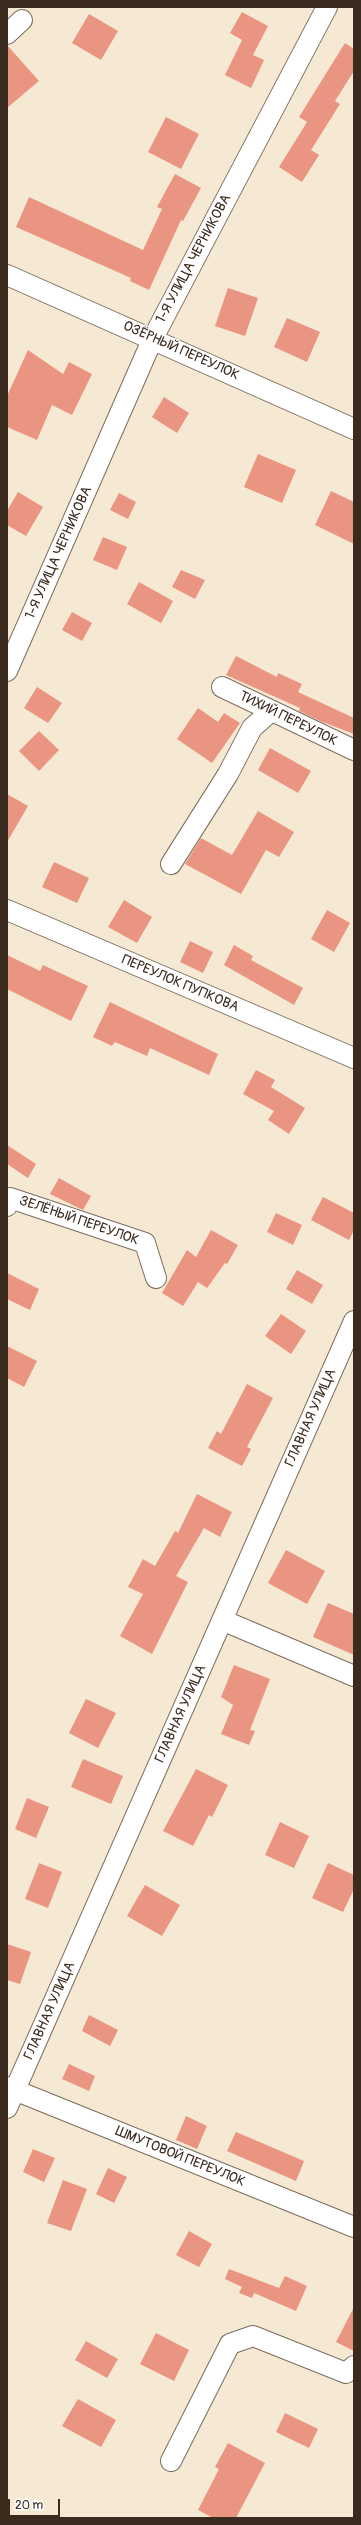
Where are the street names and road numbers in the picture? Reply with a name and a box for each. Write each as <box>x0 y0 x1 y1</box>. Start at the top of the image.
street label: 1-Я УЛИЦА ЧЕРНИКОВА <box>153 192 235 326</box>
street label: ОЗЁРНЫЙ ПЕРЕУЛОК <box>120 318 242 384</box>
street label: 1-Я УЛИЦА ЧЕРНИКОВА <box>22 484 96 622</box>
street label: ТИХИЙ ПЕРЕУЛОК <box>236 688 340 750</box>
street label: ПЕРЕУЛОК ПУПКОВА <box>119 952 241 1016</box>
street label: ЗЕЛЁНЫЙ ПЕРЕУЛОК <box>17 1193 141 1249</box>
street label: ГЛАВНАЯ УЛИЦА <box>282 1366 340 1470</box>
street label: ГЛАВНАЯ УЛИЦА <box>152 1662 210 1766</box>
street label: ГЛАВНАЯ УЛИЦА <box>21 1959 79 2063</box>
street label: ШМУТОВОЙ ПЕРЕУЛОК <box>113 2123 247 2191</box>

